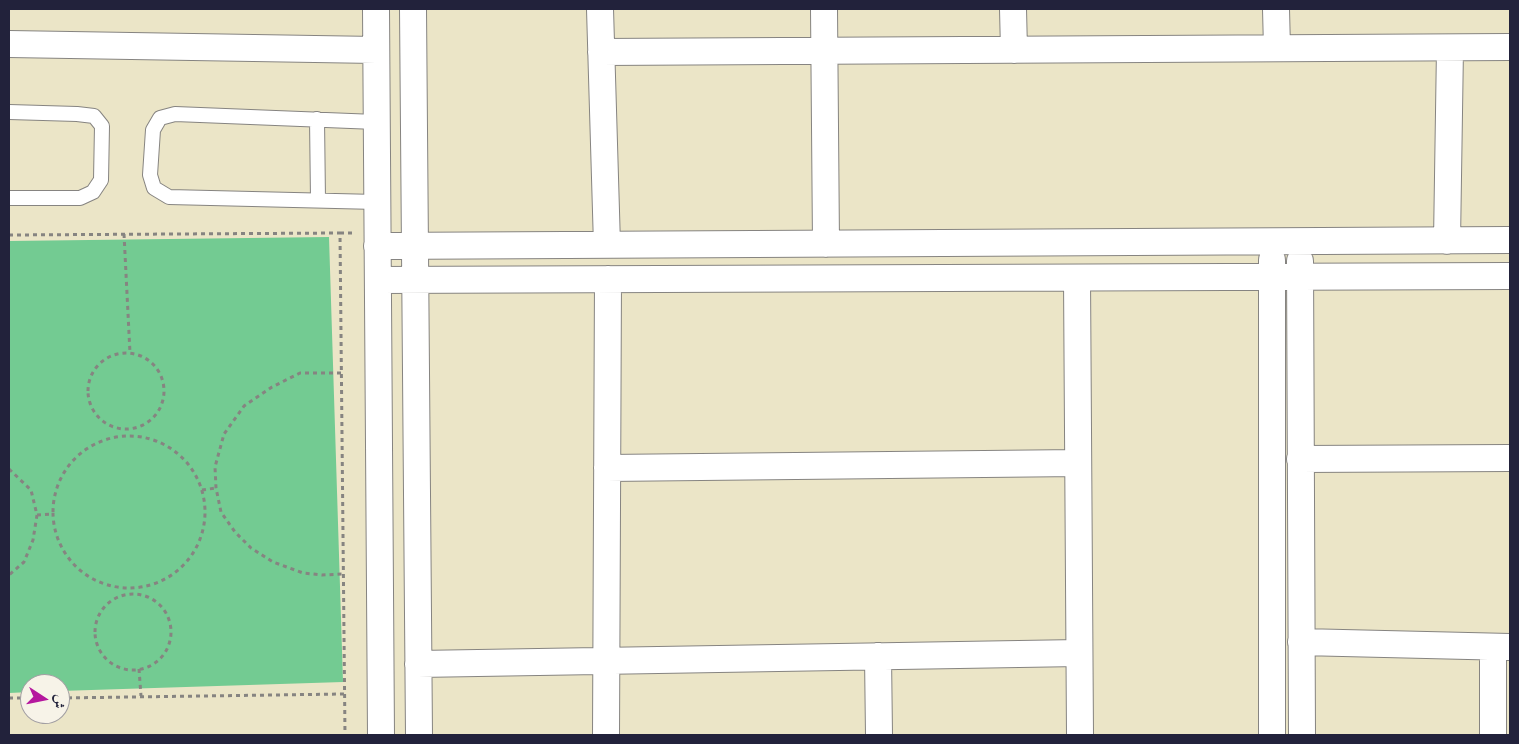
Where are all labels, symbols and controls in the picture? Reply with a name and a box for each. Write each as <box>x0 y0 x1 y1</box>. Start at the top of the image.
north arrow <box>20 674 70 724</box>
text: ش <box>49 693 69 710</box>

